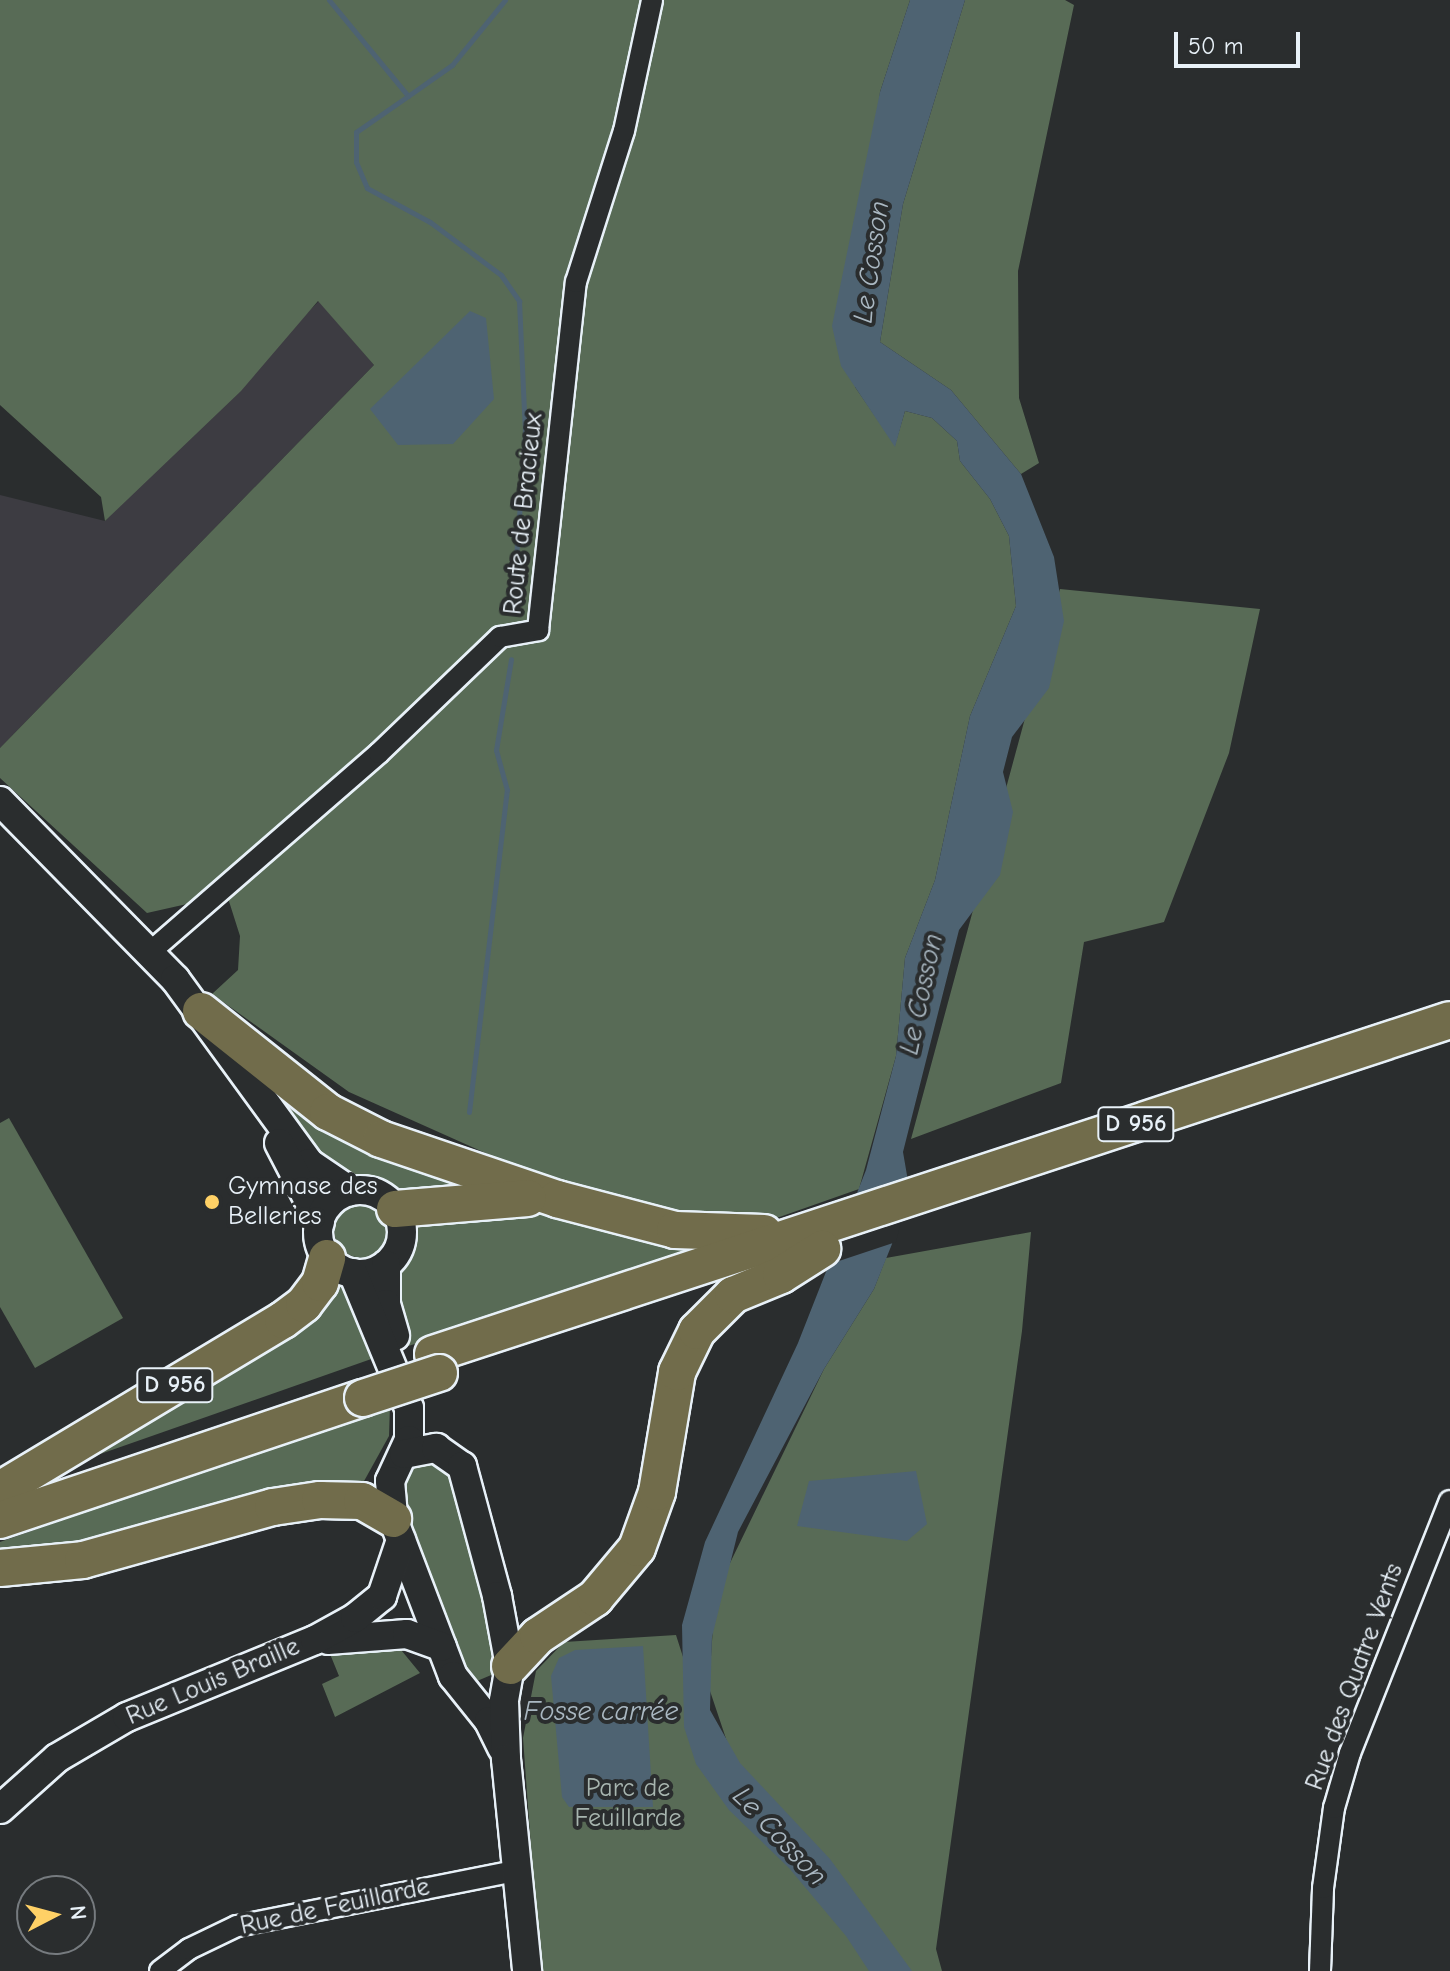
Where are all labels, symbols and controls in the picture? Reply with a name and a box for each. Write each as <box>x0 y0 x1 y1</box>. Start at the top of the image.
scale bar <box>1178 16 1304 66</box>
text: 50 m <box>1188 32 1244 60</box>
water label: Le Cosson <box>846 199 896 325</box>
street label: Route de Bracieux <box>498 412 550 616</box>
water label: Le Cosson <box>892 930 950 1058</box>
road number: D 956 <box>1096 1104 1176 1144</box>
place label: Gymnase des Belleries <box>228 1171 378 1232</box>
marker: Gymnase des Belleries <box>203 1193 221 1211</box>
road number: D 956 <box>135 1365 215 1405</box>
street label: Rue des Quatre Vents <box>1299 1559 1411 1795</box>
street label: Rue Louis Braille <box>122 1631 304 1733</box>
water label: Fosse carrée <box>524 1694 678 1728</box>
park label: Parc de Feuillarde <box>575 1773 681 1834</box>
water label: Le Cosson <box>726 1780 834 1892</box>
street label: Rue de Feuillarde <box>237 1872 433 1942</box>
north arrow <box>16 1875 96 1955</box>
text: N <box>64 1904 92 1921</box>

